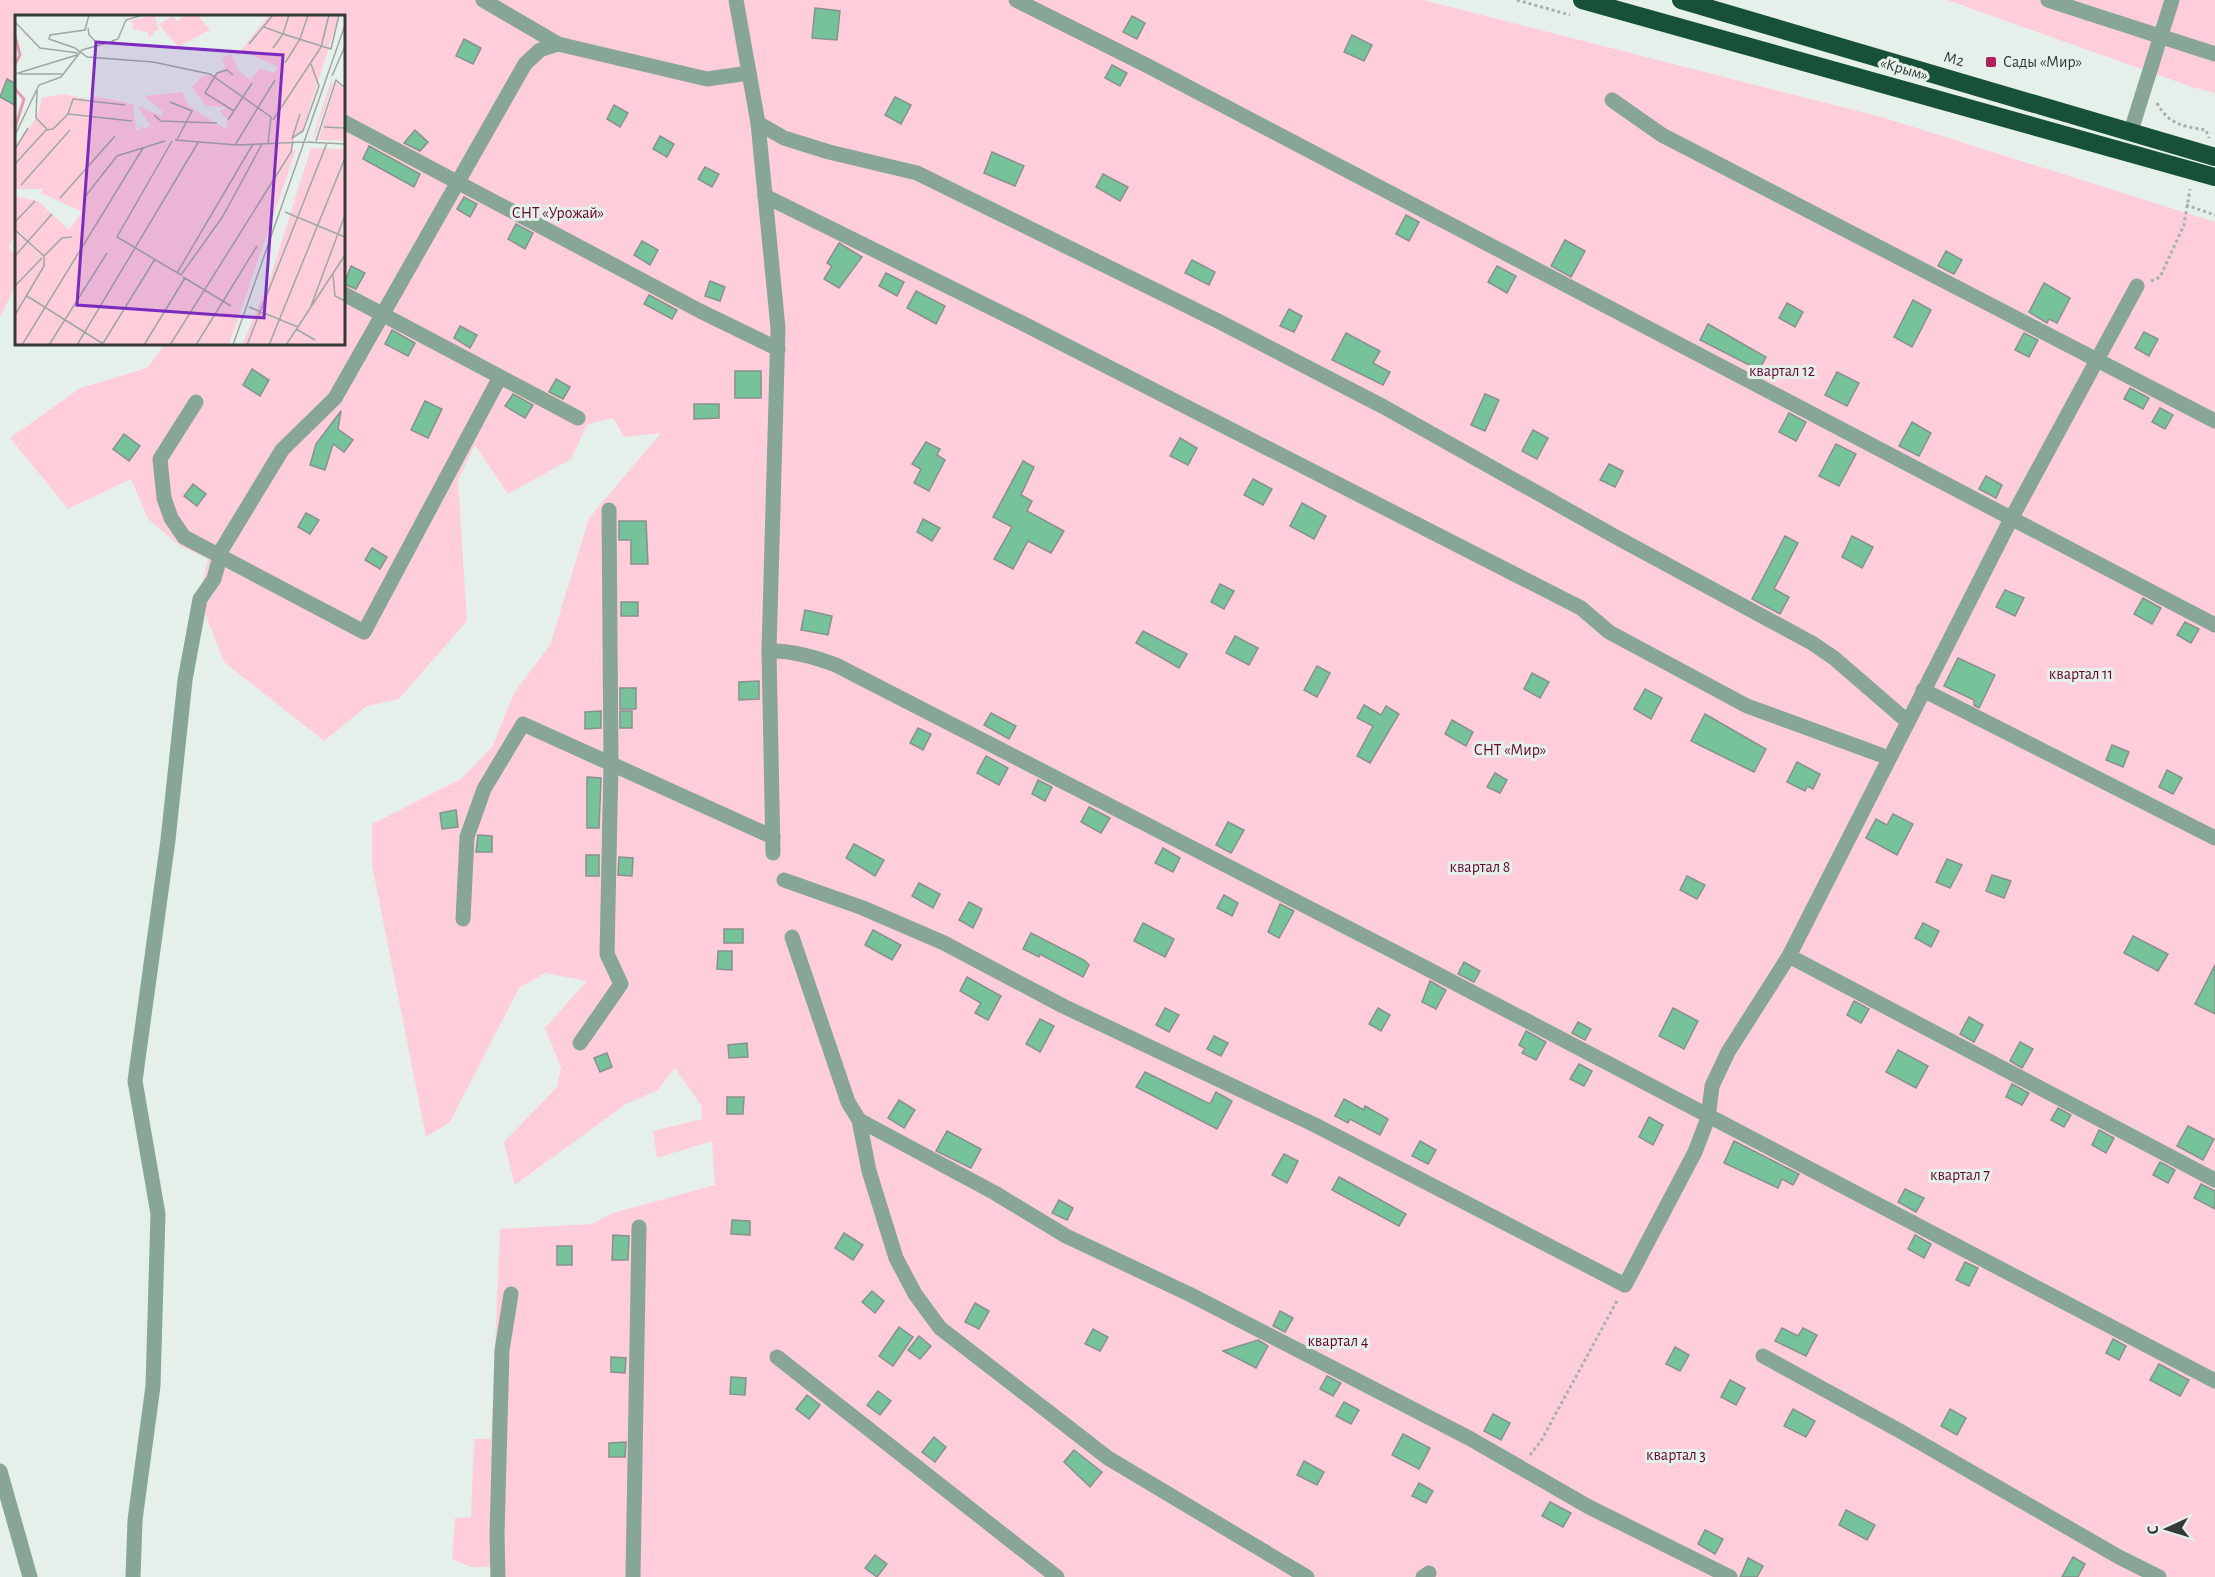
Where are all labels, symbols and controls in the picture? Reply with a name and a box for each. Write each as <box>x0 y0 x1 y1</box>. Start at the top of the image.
inset map <box>15 15 345 345</box>
street label: М2 <box>1942 48 1966 70</box>
place label: Сады «Мир» <box>2003 54 2082 70</box>
street label: «Крым» <box>1878 55 1930 83</box>
marker: Сады «Мир» <box>1984 55 1998 69</box>
park label: СНТ «Урожай» <box>512 205 604 221</box>
park label: квартал 12 <box>1749 363 1815 379</box>
park label: квартал 11 <box>2049 666 2113 682</box>
park label: СНТ «Мир» <box>1474 742 1546 758</box>
park label: квартал 8 <box>1450 859 1510 875</box>
park label: квартал 7 <box>1930 1167 1990 1183</box>
park label: квартал 4 <box>1308 1333 1369 1349</box>
park label: квартал 3 <box>1646 1447 1706 1463</box>
north arrow <box>2137 1499 2197 1559</box>
text: С <box>2145 1525 2161 1535</box>

